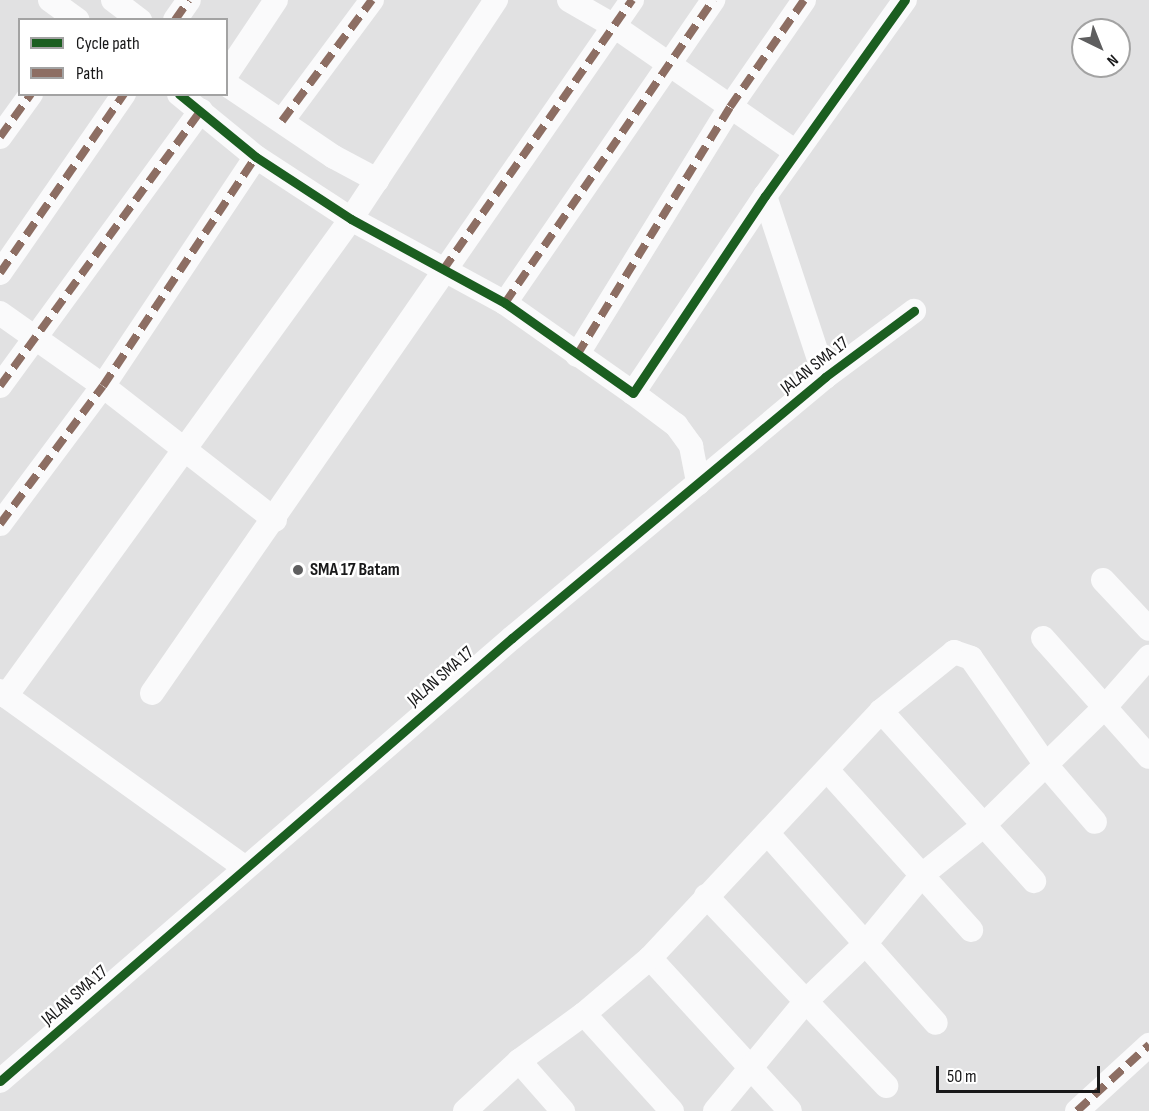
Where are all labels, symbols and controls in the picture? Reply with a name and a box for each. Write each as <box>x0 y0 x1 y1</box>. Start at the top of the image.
legend <box>18 18 228 96</box>
north arrow <box>1071 18 1131 78</box>
text: Cycle path <box>76 33 140 54</box>
text: N <box>1103 50 1122 70</box>
text: Path <box>76 63 104 84</box>
street label: JALAN SMA 17 <box>777 333 853 399</box>
place label: SMA 17 Batam <box>310 559 400 581</box>
marker: SMA 17 Batam <box>291 563 305 577</box>
street label: JALAN SMA 17 <box>404 642 478 712</box>
street label: JALAN SMA 17 <box>38 961 112 1031</box>
scale bar <box>939 1054 1102 1092</box>
text: 50 m <box>947 1066 977 1087</box>

